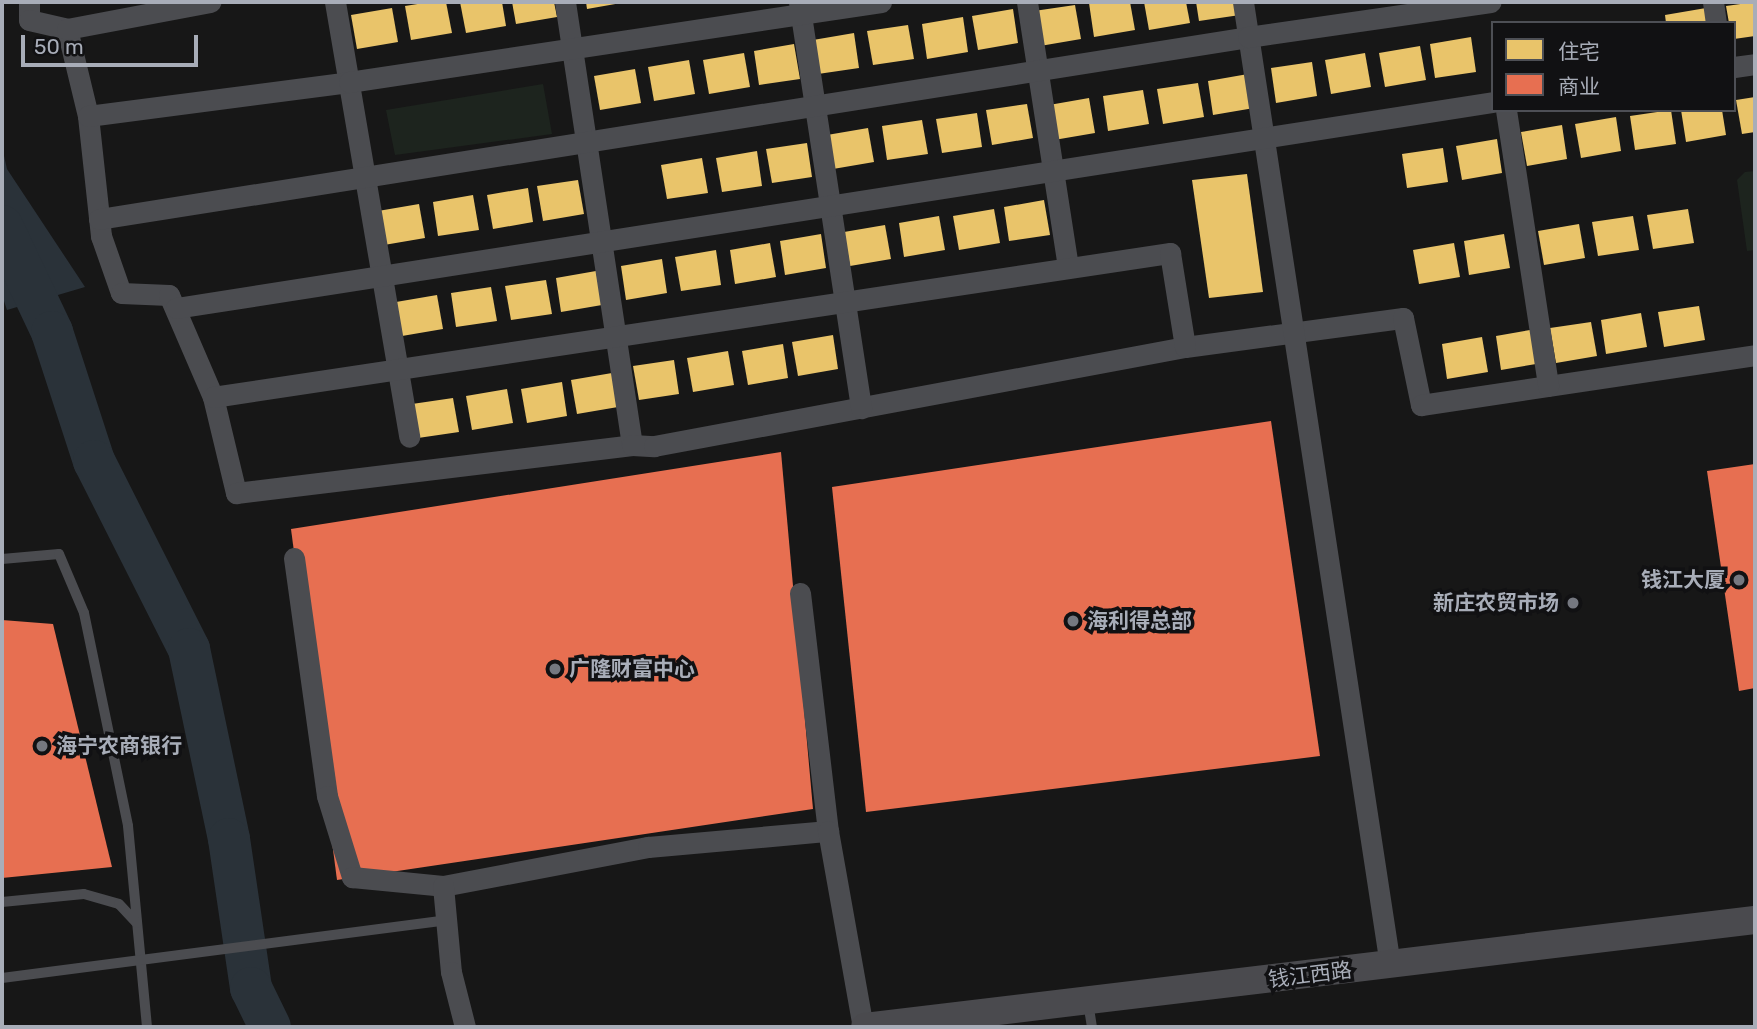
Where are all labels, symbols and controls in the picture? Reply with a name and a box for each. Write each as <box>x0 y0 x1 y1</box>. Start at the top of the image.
scale bar <box>24 21 201 65</box>
legend <box>1491 21 1736 112</box>
text: 50 m <box>34 34 84 59</box>
text: 住宅 <box>1558 39 1600 64</box>
text: 商业 <box>1558 74 1600 99</box>
place label: 钱江大厦 <box>1641 567 1725 593</box>
marker: 钱江大厦 <box>1731 572 1747 588</box>
place label: 新庄农贸市场 <box>1433 590 1559 616</box>
marker: 新庄农贸市场 <box>1565 595 1581 611</box>
place label: 海利得总部 <box>1087 608 1192 634</box>
marker: 海利得总部 <box>1065 613 1081 629</box>
place label: 广隆财富中心 <box>569 656 695 682</box>
marker: 广隆财富中心 <box>547 661 563 677</box>
place label: 海宁农商银行 <box>56 733 182 759</box>
marker: 海宁农商银行 <box>34 738 50 754</box>
street label: 钱江西路 <box>1267 957 1353 993</box>

